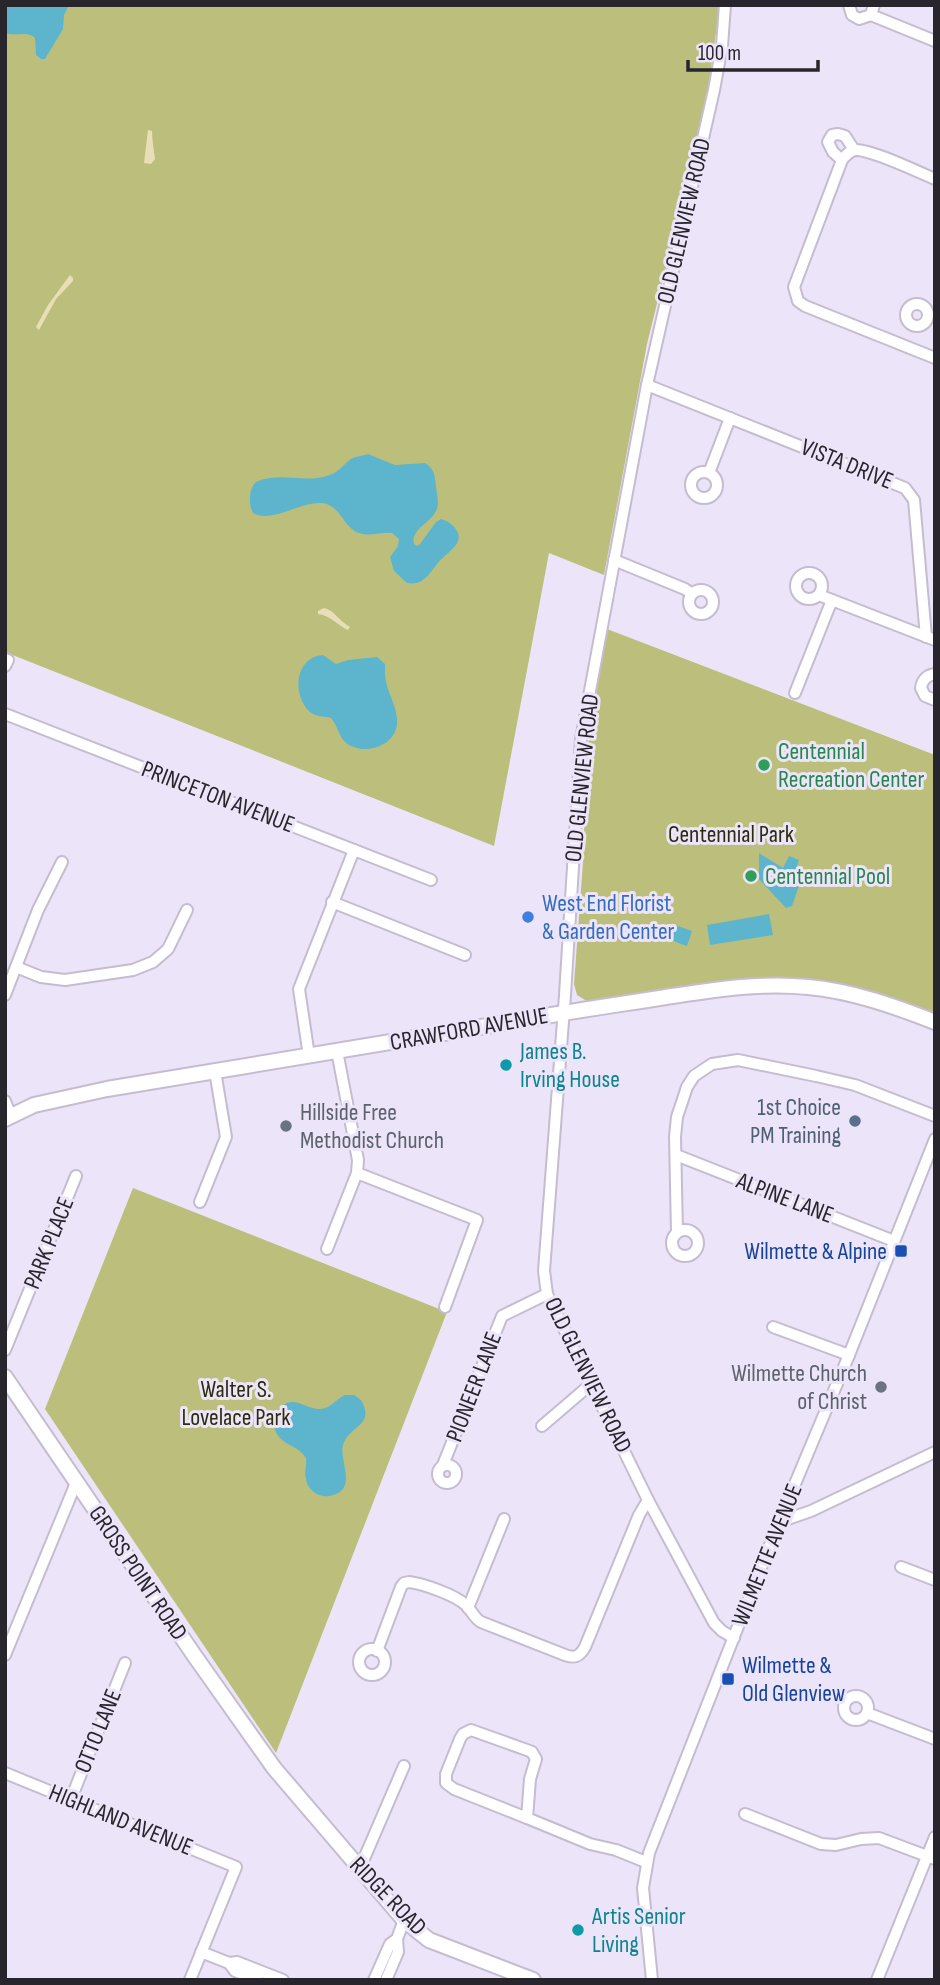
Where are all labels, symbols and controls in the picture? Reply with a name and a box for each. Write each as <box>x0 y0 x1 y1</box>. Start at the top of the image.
scale bar <box>688 28 818 72</box>
text: 100 m <box>698 41 741 66</box>
street label: OLD GLENVIEW ROAD <box>651 135 717 307</box>
street label: VISTA DRIVE <box>797 432 897 496</box>
street label: OLD GLENVIEW ROAD <box>559 692 605 864</box>
place label: Centennial Recreation Center <box>778 737 924 794</box>
street label: PRINCETON AVENUE <box>137 755 299 839</box>
marker: Centennial Recreation Center <box>756 757 772 773</box>
park label: Centennial Park <box>668 820 794 849</box>
place label: Centennial Pool <box>765 862 890 891</box>
marker: Centennial Pool <box>743 868 759 884</box>
place label: West End Florist & Garden Center <box>542 889 675 946</box>
marker: West End Florist & Garden Center <box>520 909 536 925</box>
street label: CRAWFORD AVENUE <box>388 1001 550 1057</box>
place label: James B. Irving House <box>519 1037 620 1094</box>
marker: James B. Irving House <box>498 1057 514 1073</box>
place label: 1st Choice PM Training <box>750 1093 841 1150</box>
place label: Hillside Free Methodist Church <box>300 1098 444 1155</box>
marker: 1st Choice PM Training <box>847 1113 863 1129</box>
marker: Hillside Free Methodist Church <box>278 1118 294 1134</box>
street label: ALPINE LANE <box>731 1166 838 1230</box>
street label: PARK PLACE <box>17 1193 81 1293</box>
place label: Wilmette & Alpine <box>744 1237 887 1266</box>
marker: Wilmette & Alpine <box>893 1243 909 1259</box>
street label: OLD GLENVIEW ROAD <box>538 1293 638 1457</box>
street label: PIONEER LANE <box>440 1328 508 1446</box>
place label: Wilmette Church of Christ <box>731 1359 867 1416</box>
park label: Walter S. Lovelace Park <box>182 1375 290 1432</box>
marker: Wilmette Church of Christ <box>873 1379 889 1395</box>
street label: WILMETTE AVENUE <box>725 1480 809 1630</box>
street label: GROSS POINT ROAD <box>82 1500 194 1646</box>
place label: Wilmette & Old Glenview <box>742 1651 845 1708</box>
marker: Wilmette & Old Glenview <box>720 1671 736 1687</box>
street label: OTTO LANE <box>68 1685 128 1777</box>
street label: HIGHLAND AVENUE <box>45 1778 197 1862</box>
street label: RIDGE ROAD <box>343 1851 433 1941</box>
place label: Artis Senior Living <box>591 1902 686 1959</box>
marker: Artis Senior Living <box>570 1922 586 1938</box>

